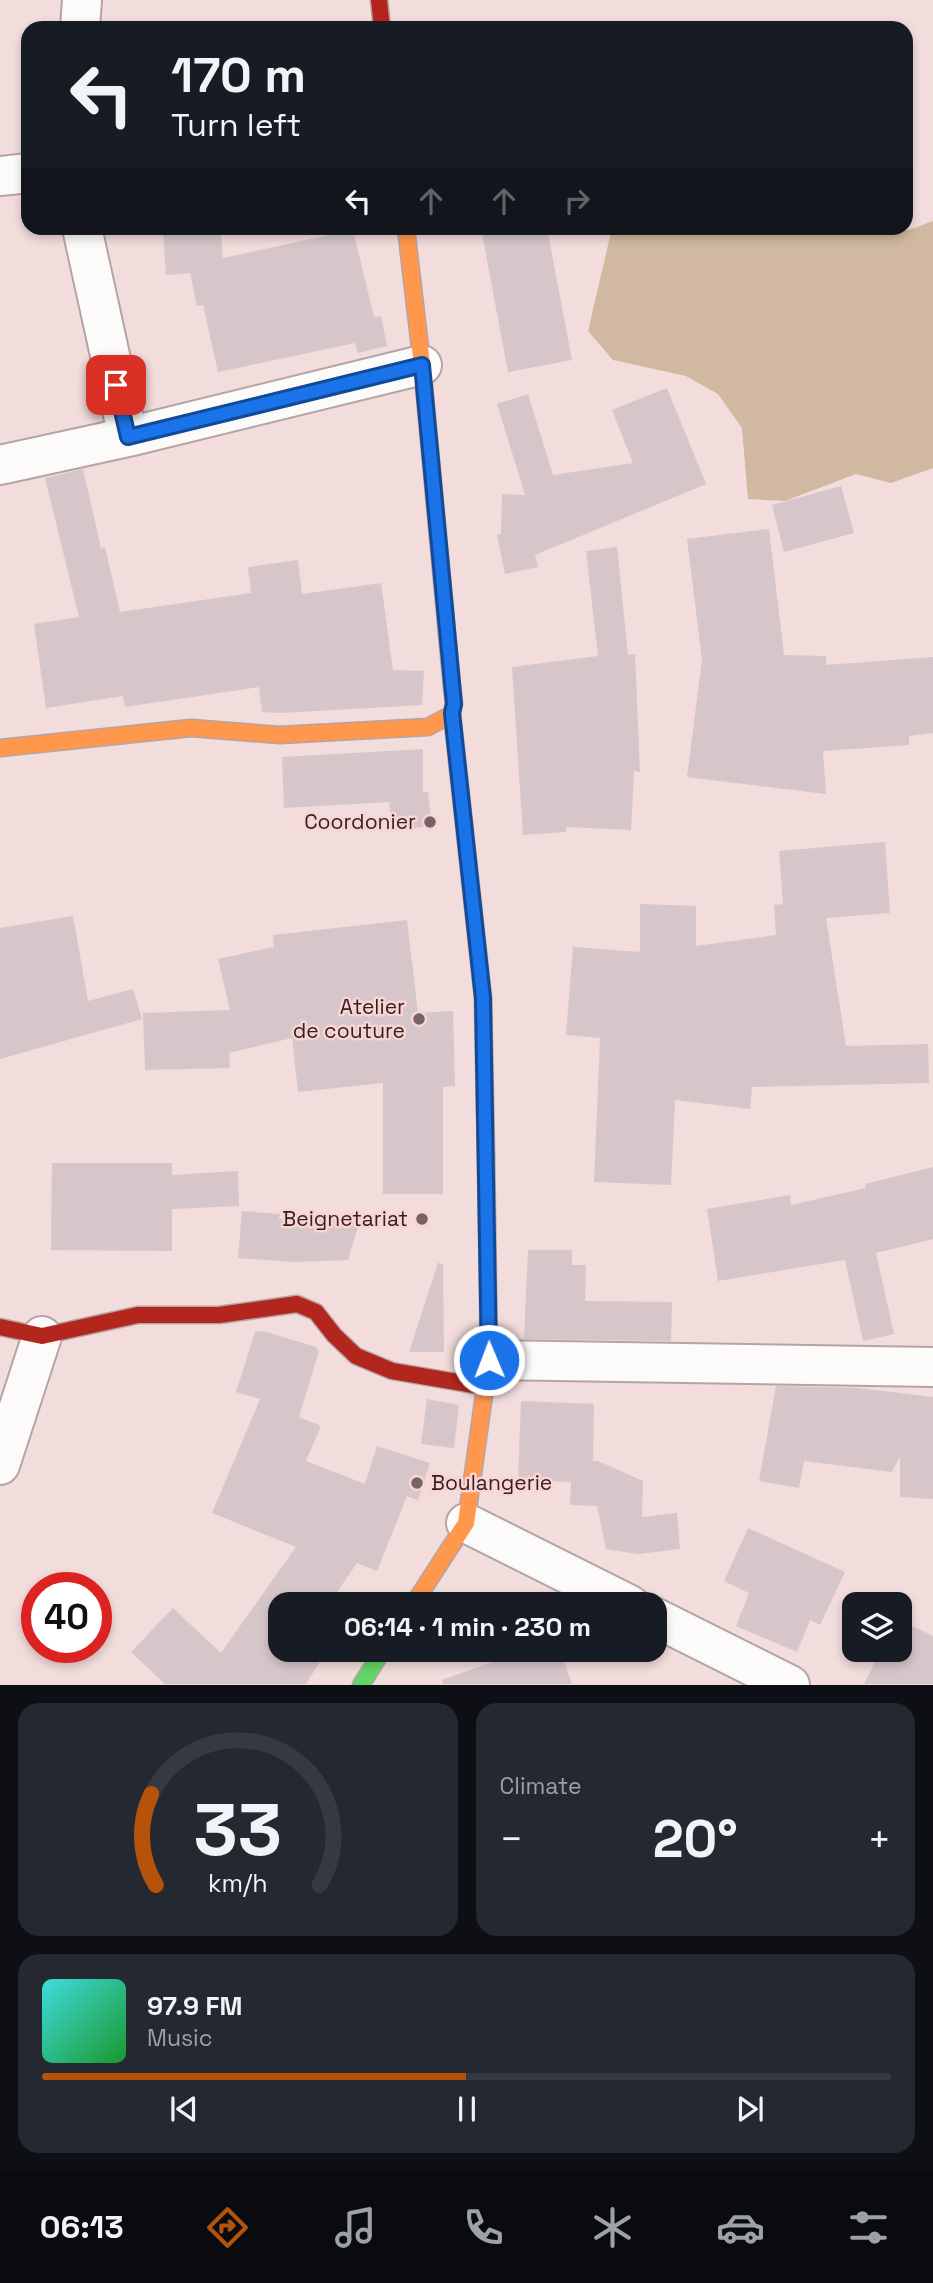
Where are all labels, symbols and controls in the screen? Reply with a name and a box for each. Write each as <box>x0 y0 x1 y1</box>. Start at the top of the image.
text: 170 m <box>171 44 306 106</box>
icon: left <box>56 49 147 140</box>
text: Turn left <box>171 105 301 145</box>
icon: left <box>339 182 377 220</box>
icon: ahead <box>412 182 450 220</box>
icon: ahead <box>485 182 523 220</box>
icon: right <box>558 182 596 220</box>
pin <box>86 355 146 415</box>
icon: arrive <box>97 366 135 404</box>
place label: Coordonier <box>304 808 416 835</box>
marker: Coordonier <box>422 814 438 830</box>
place label: Atelier de couture <box>293 993 405 1044</box>
marker: Atelier de couture <box>411 1011 427 1027</box>
place label: Beignetariat <box>282 1205 408 1232</box>
marker: Beignetariat <box>414 1211 430 1227</box>
position arrow <box>452 1323 526 1397</box>
place label: Boulangerie <box>431 1469 552 1496</box>
marker: Boulangerie <box>409 1475 425 1491</box>
speed limit sign: 40 <box>21 1572 112 1663</box>
map controls <box>842 1592 912 1662</box>
button: layers <box>842 1592 912 1662</box>
text: 06:14 · 1 min · 230 m <box>344 1610 591 1644</box>
text: Climate <box>500 1771 582 1801</box>
text: 33 <box>193 1784 282 1877</box>
text: 20° <box>653 1806 738 1872</box>
text: − <box>500 1815 523 1863</box>
text: + <box>867 1815 891 1863</box>
text: km/h <box>208 1867 268 1899</box>
text: 97.9 FM <box>147 1989 242 2023</box>
text: Music <box>147 2023 212 2053</box>
icon: previous <box>165 2090 203 2128</box>
icon: pause <box>448 2090 486 2128</box>
icon: next <box>731 2090 769 2128</box>
icon: directions <box>203 2203 252 2252</box>
icon: music <box>331 2203 380 2252</box>
icon: phone <box>459 2203 508 2252</box>
icon: climate <box>588 2203 637 2252</box>
icon: car <box>716 2203 765 2252</box>
icon: filters <box>844 2203 893 2252</box>
text: 06:13 <box>40 2207 124 2247</box>

